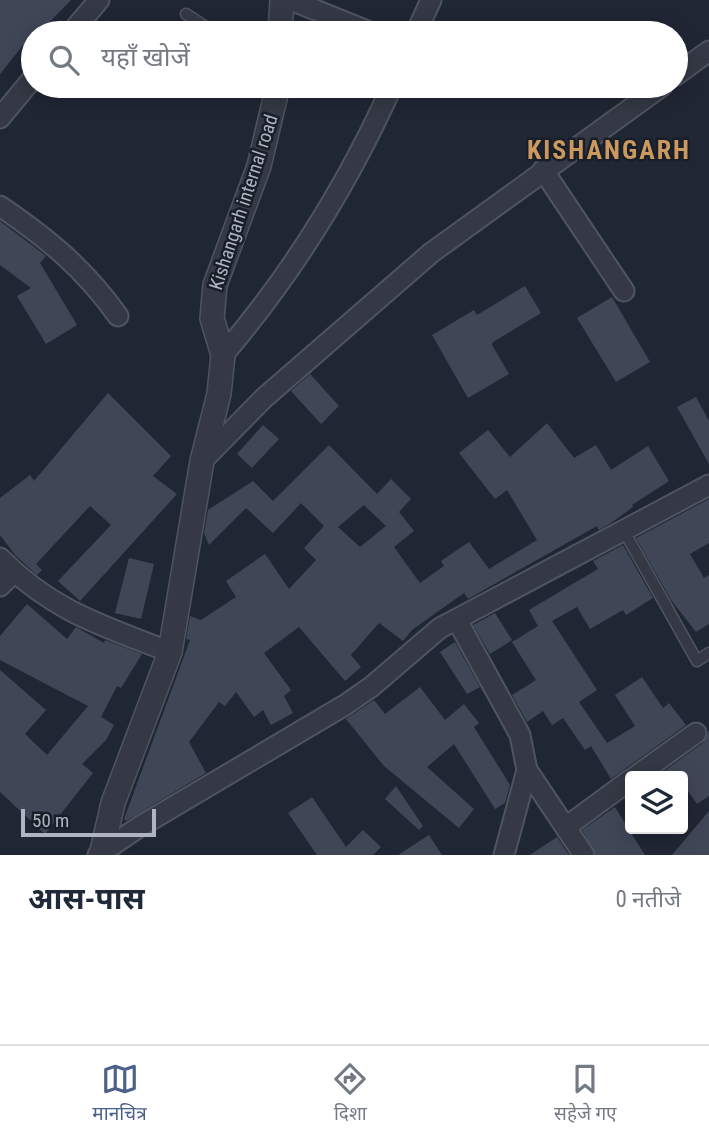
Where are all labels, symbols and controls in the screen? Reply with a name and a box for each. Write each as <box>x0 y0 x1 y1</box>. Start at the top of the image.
search box <box>21 21 688 98</box>
icon: search <box>45 41 83 79</box>
text: यहाँ खोजें <box>101 42 190 72</box>
street label: Kishangarh internal road <box>204 111 283 293</box>
district label: KISHANGARH <box>527 135 691 165</box>
map controls <box>625 771 688 834</box>
button: layers <box>625 771 688 834</box>
scale bar <box>21 806 156 838</box>
text: 50 m <box>32 809 69 832</box>
text: आस-पास <box>28 881 145 916</box>
text: 0 नतीजे <box>615 886 681 913</box>
tab: मानचित्र <box>92 1060 147 1128</box>
tab: दिशा <box>331 1060 369 1128</box>
tab: सहेजे गए <box>554 1060 617 1128</box>

